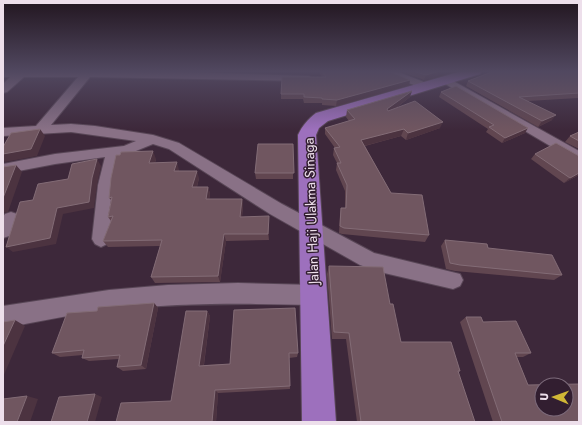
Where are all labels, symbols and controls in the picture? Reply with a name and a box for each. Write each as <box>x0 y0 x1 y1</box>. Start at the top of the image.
street label: Jalan Haji Ulakma Sinaga <box>298 137 324 287</box>
north arrow <box>534 377 574 417</box>
text: U <box>536 393 552 401</box>

